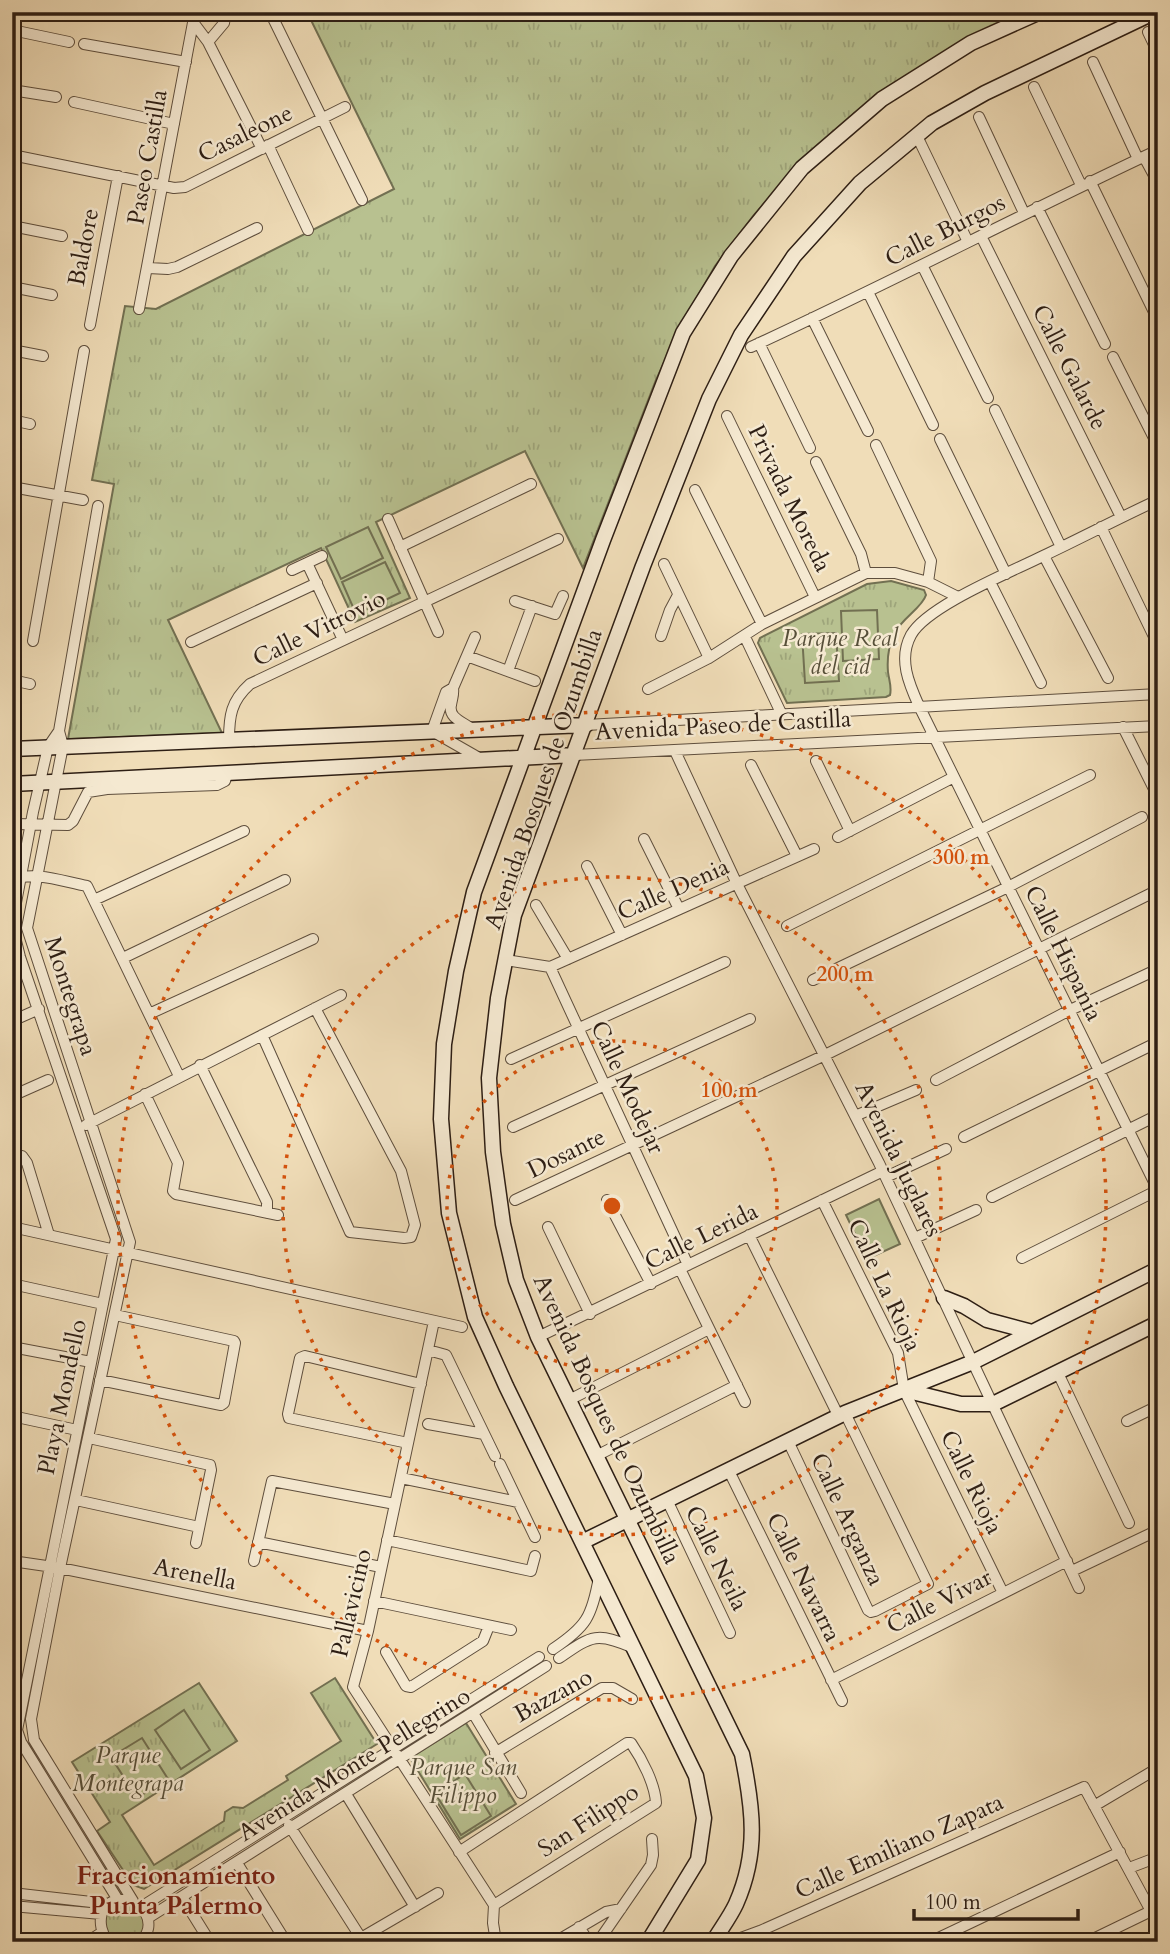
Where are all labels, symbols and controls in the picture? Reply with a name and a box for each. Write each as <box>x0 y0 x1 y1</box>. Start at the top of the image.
street label: Paseo Castilla <box>119 86 176 227</box>
street label: Casaleone <box>192 96 298 171</box>
street label: Calle Burgos <box>879 186 1011 275</box>
street label: Baldore <box>60 206 107 289</box>
street label: Calle Galarde <box>1024 299 1115 436</box>
street label: Privada Moreda <box>740 419 840 578</box>
street label: Calle Vitrovio <box>247 582 391 675</box>
park label: Parque Real del cid <box>782 622 899 683</box>
street label: Avenida Bosques de Ozumbilla <box>476 624 611 934</box>
street label: Avenida Paseo de Castilla <box>594 702 853 749</box>
text: 300 m <box>932 843 990 872</box>
street label: Calle Denia <box>612 850 735 929</box>
street label: Calle Hispania <box>1016 880 1111 1027</box>
street label: Montegrapa <box>36 932 105 1061</box>
text: 200 m <box>816 960 874 989</box>
street label: Calle Modejar <box>582 1015 673 1159</box>
text: 100 m <box>700 1076 758 1105</box>
street label: Avenida Juglares <box>847 1076 950 1242</box>
street label: Dosante <box>522 1120 611 1186</box>
centre of rings <box>600 1194 624 1218</box>
street label: Calle Lerida <box>639 1195 764 1278</box>
street label: Calle La Rioja <box>839 1213 930 1358</box>
street label: Avenida Bosques de Ozumbilla <box>525 1269 689 1570</box>
street label: Playa Mondello <box>30 1316 95 1478</box>
street label: Calle Rioja <box>932 1425 1011 1540</box>
street label: Calle Arganza <box>802 1448 893 1591</box>
street label: Calle Neila <box>677 1500 756 1617</box>
street label: Calle Navarra <box>758 1507 849 1648</box>
street label: Pallavicino <box>323 1546 380 1661</box>
street label: Arenella <box>151 1550 240 1599</box>
street label: Calle Vivar <box>881 1561 998 1642</box>
street label: Bazzano <box>508 1660 598 1731</box>
street label: Avenida Monte Pellegrino <box>232 1679 477 1849</box>
park label: Parque Montegrapa <box>72 1739 184 1800</box>
park label: Parque San Filippo <box>409 1751 517 1812</box>
street label: San Filippo <box>531 1775 645 1865</box>
street label: Calle Emiliano Zapata <box>790 1785 1009 1907</box>
district label: Fraccionamiento Punta Palermo <box>76 1858 276 1923</box>
scale bar <box>914 1877 1079 1921</box>
text: 100 m <box>925 1888 981 1917</box>

